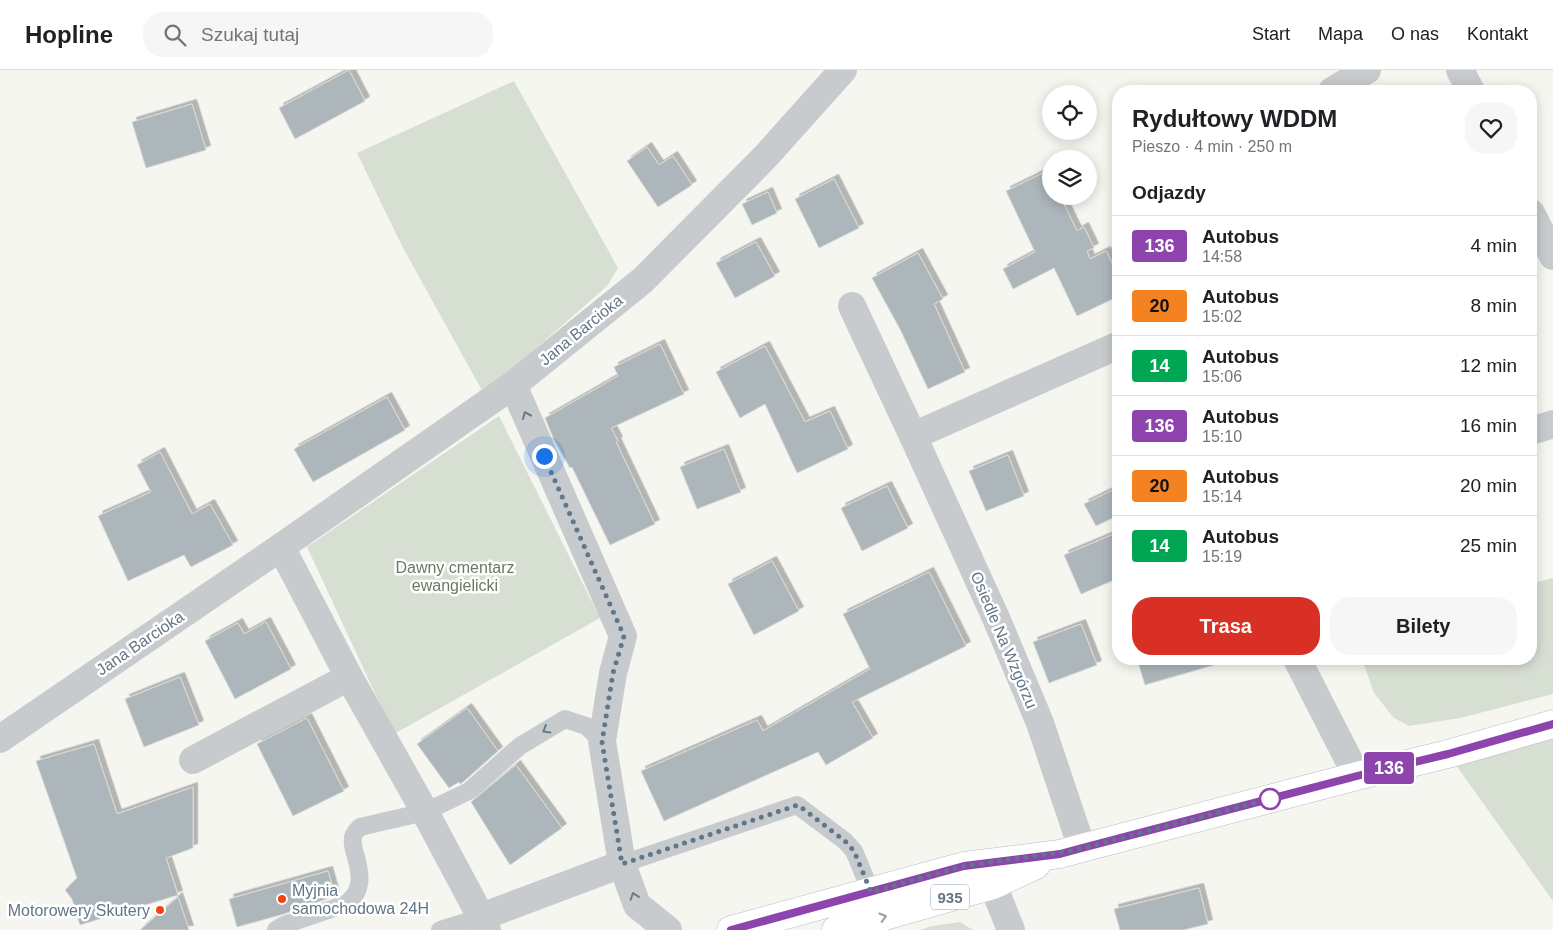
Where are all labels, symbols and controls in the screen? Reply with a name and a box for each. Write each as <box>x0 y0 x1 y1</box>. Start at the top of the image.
search box <box>143 12 493 57</box>
text: Hopline <box>25 21 113 48</box>
icon: search <box>161 21 189 49</box>
text: Szukaj tutaj <box>201 24 299 45</box>
text: Start <box>1252 24 1290 44</box>
text: Mapa <box>1318 24 1363 44</box>
text: O nas <box>1391 24 1439 44</box>
text: Kontakt <box>1467 24 1528 44</box>
map controls <box>1042 85 1097 205</box>
button: locate <box>1042 85 1097 140</box>
button: heart <box>1465 102 1517 154</box>
text: Rydułtowy WDDM <box>1132 105 1337 132</box>
text: Pieszo · 4 min · 250 m <box>1132 138 1292 155</box>
button: layers <box>1042 150 1097 205</box>
text: Odjazdy <box>1132 182 1206 203</box>
text: Autobus <box>1202 226 1279 247</box>
text: 4 min <box>1471 235 1517 256</box>
text: 136 <box>1144 236 1175 256</box>
text: 14:58 <box>1202 248 1242 265</box>
text: Autobus <box>1202 286 1279 307</box>
street label: Jana Barcioka <box>536 291 626 369</box>
text: 8 min <box>1471 295 1517 316</box>
text: 20 <box>1149 296 1170 316</box>
text: 15:02 <box>1202 308 1242 325</box>
text: Autobus <box>1202 346 1279 367</box>
text: 12 min <box>1460 355 1517 376</box>
text: 14 <box>1149 356 1170 376</box>
text: 15:06 <box>1202 368 1242 385</box>
text: Autobus <box>1202 406 1279 427</box>
one-way arrow <box>522 411 533 420</box>
text: 16 min <box>1460 415 1517 436</box>
text: 136 <box>1144 416 1175 436</box>
text: 15:10 <box>1202 428 1242 445</box>
your location <box>532 444 557 469</box>
text: Autobus <box>1202 466 1279 487</box>
text: 20 min <box>1460 475 1517 496</box>
text: 20 <box>1149 476 1170 496</box>
text: 15:14 <box>1202 488 1242 505</box>
text: Autobus <box>1202 526 1279 547</box>
text: 25 min <box>1460 535 1517 556</box>
text: 14 <box>1149 536 1170 556</box>
text: 15:19 <box>1202 548 1242 565</box>
park label: Dawny cmentarz ewangielicki <box>395 559 515 594</box>
street label: Osiedle Na Wzgórzu <box>968 569 1040 711</box>
button: Trasa <box>1132 597 1320 655</box>
button: Bilety <box>1330 597 1517 655</box>
street label: Jana Barcioka <box>93 608 187 678</box>
one-way arrow <box>543 724 552 734</box>
line badge: 136 <box>1360 752 1418 784</box>
text: 136 <box>1374 758 1404 778</box>
unlabelled marker <box>1259 788 1281 810</box>
place label: Myjnia samochodowa 24H <box>292 882 429 917</box>
road number: 935 <box>931 884 969 910</box>
marker: Myjnia samochodowa 24H <box>276 893 288 905</box>
one-way arrow <box>630 893 640 901</box>
place label: Motorowery Skutery <box>8 902 150 919</box>
marker: Motorowery Skutery <box>154 904 166 916</box>
one-way arrow <box>878 912 886 922</box>

